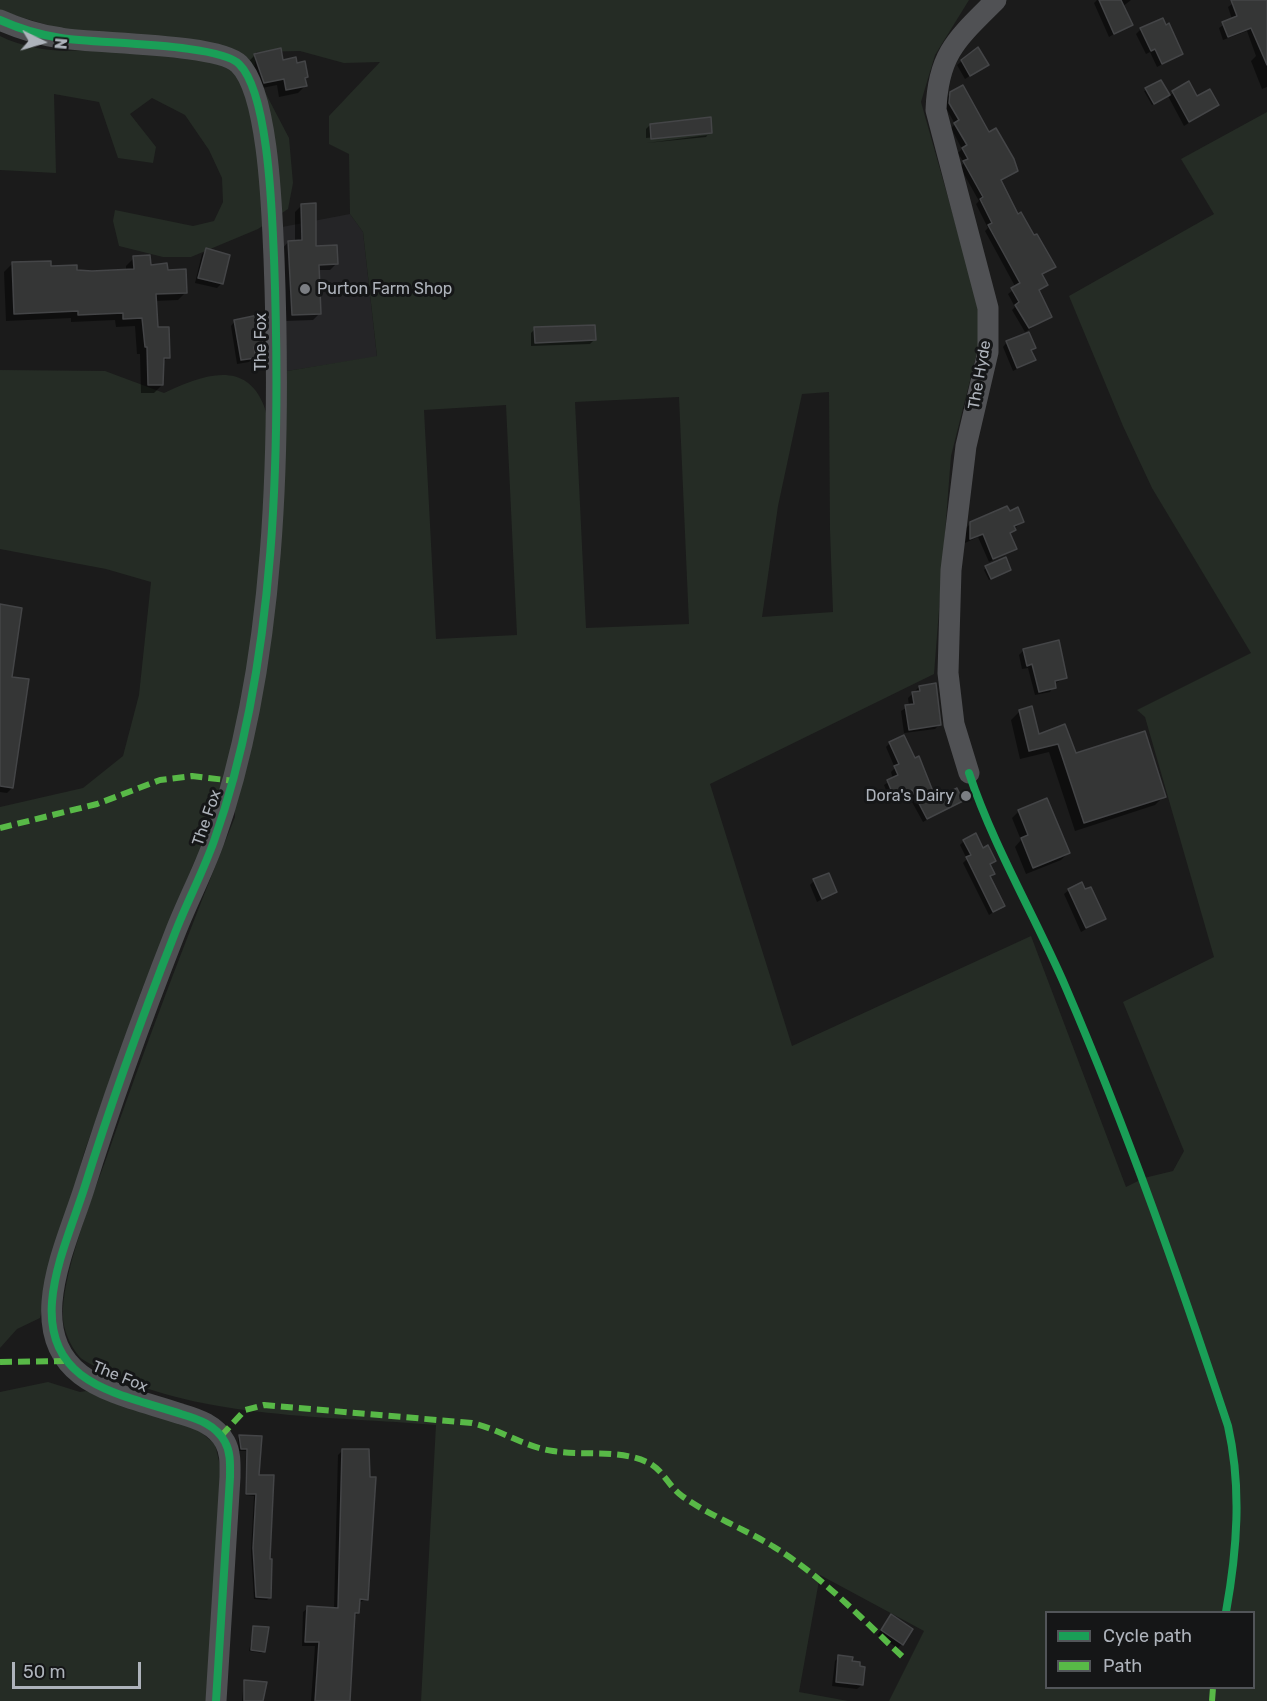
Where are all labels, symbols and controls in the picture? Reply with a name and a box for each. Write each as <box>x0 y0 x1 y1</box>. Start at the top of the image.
north arrow <box>12 12 72 72</box>
text: N <box>50 37 70 50</box>
place label: Purton Farm Shop <box>317 279 452 299</box>
marker: Purton Farm Shop <box>298 282 312 296</box>
street label: The Fox <box>251 313 271 371</box>
street label: The Hyde <box>964 339 996 411</box>
place label: Dora's Dairy <box>866 786 954 806</box>
street label: The Fox <box>188 787 226 849</box>
marker: Dora's Dairy <box>959 789 973 803</box>
street label: The Fox <box>89 1357 151 1397</box>
legend <box>1045 1611 1255 1689</box>
text: Cycle path <box>1103 1625 1192 1647</box>
scale bar <box>15 1650 144 1688</box>
text: Path <box>1103 1655 1142 1677</box>
text: 50 m <box>23 1661 66 1683</box>

